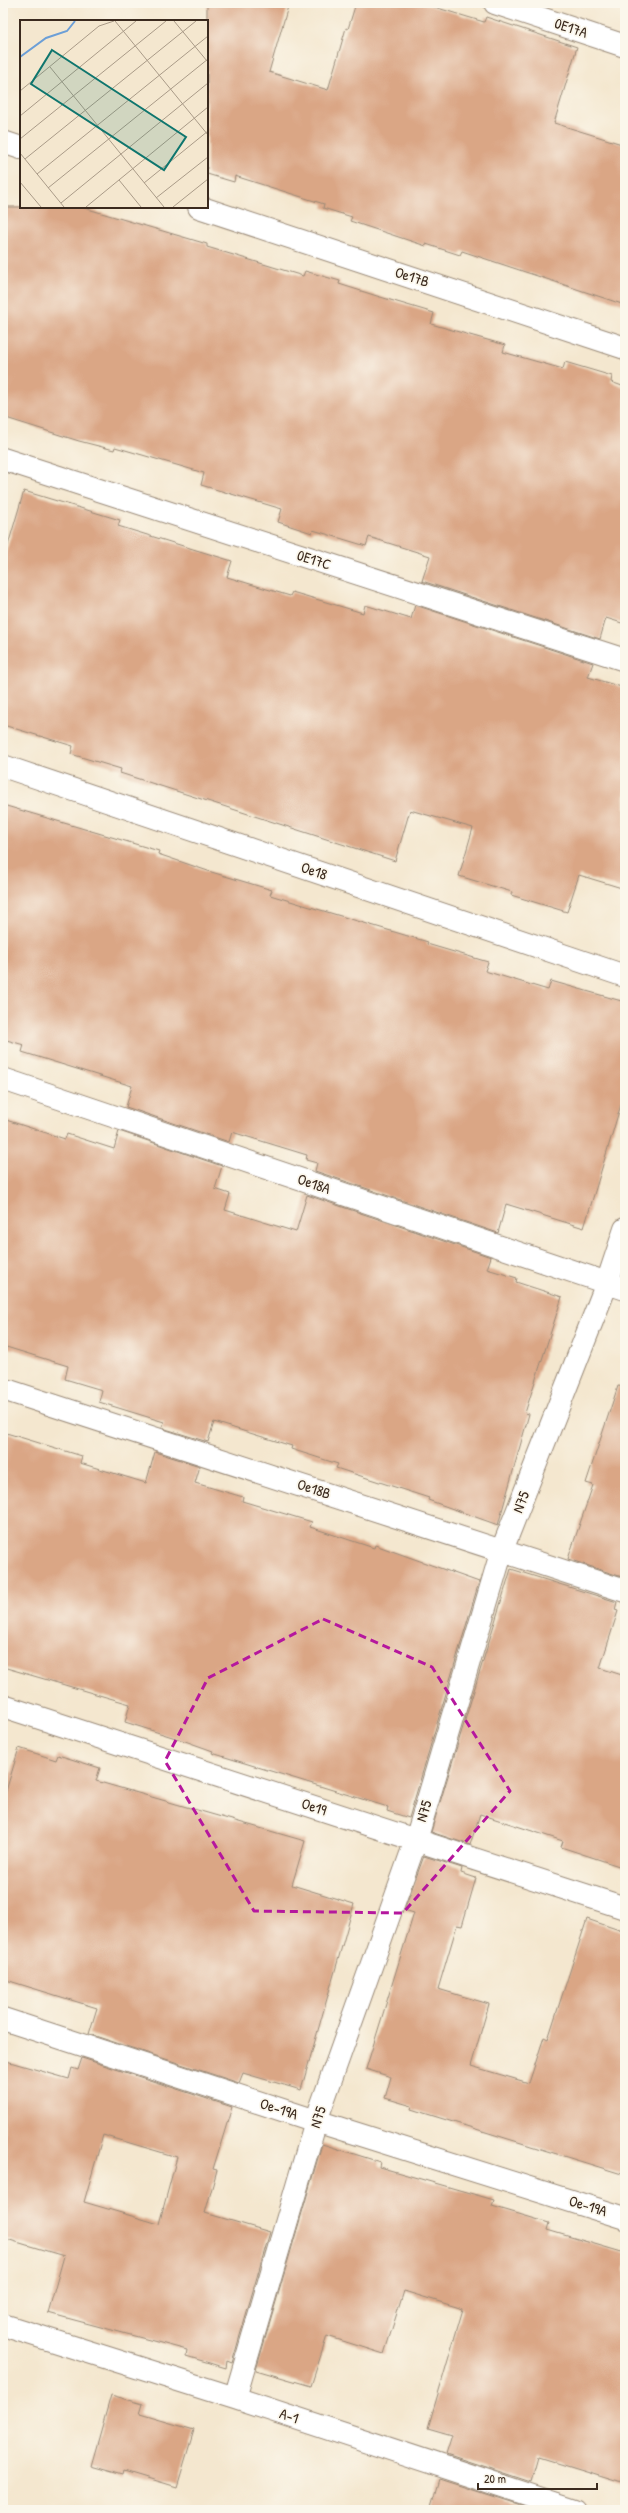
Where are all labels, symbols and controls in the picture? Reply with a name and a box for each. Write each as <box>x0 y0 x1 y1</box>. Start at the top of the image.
street label: 0E17A <box>552 12 591 43</box>
inset map <box>20 20 208 208</box>
street label: Oe17B <box>392 261 432 292</box>
street label: 0E17C <box>295 544 334 575</box>
street label: Oe18 <box>298 856 330 885</box>
street label: Oe18A <box>295 1168 334 1199</box>
street label: Oe18B <box>295 1473 334 1504</box>
street label: N75 <box>507 1487 534 1516</box>
street label: Oe19 <box>299 1793 330 1821</box>
street label: N75 <box>410 1797 437 1824</box>
street label: Oe-19A <box>258 2093 301 2125</box>
street label: N75 <box>304 2103 331 2130</box>
street label: Oe-19A <box>567 2190 610 2221</box>
street label: A-1 <box>277 2403 301 2428</box>
scale bar <box>478 2465 597 2491</box>
text: 20 m <box>484 2470 506 2487</box>

